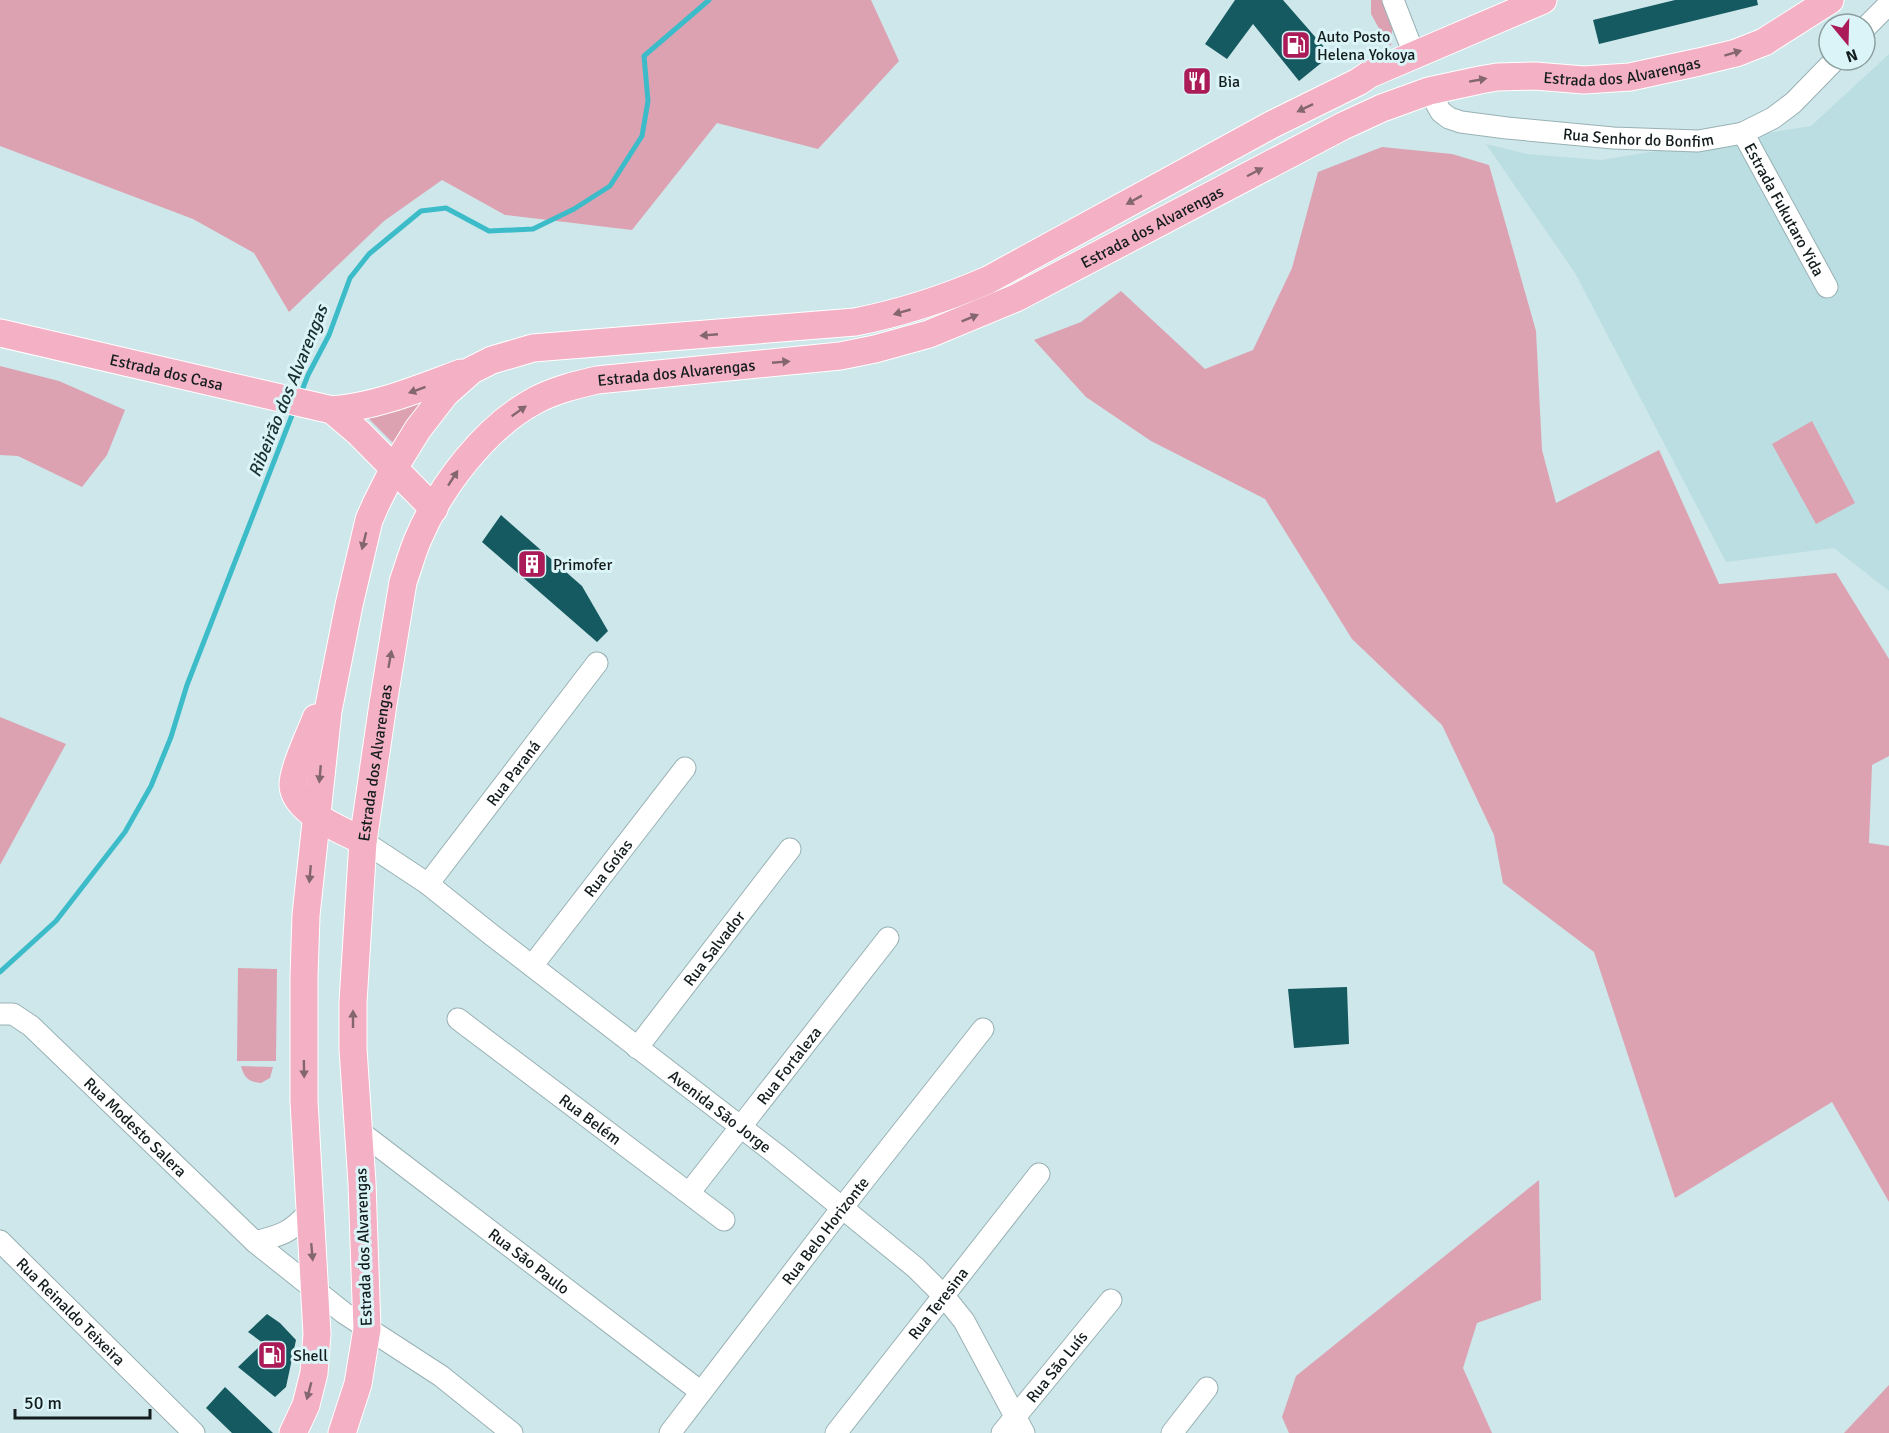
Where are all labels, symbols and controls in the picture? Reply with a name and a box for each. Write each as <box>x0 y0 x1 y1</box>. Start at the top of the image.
north arrow <box>1817 12 1877 72</box>
place label: Auto Posto Helena Yokoya <box>1317 27 1415 65</box>
fuel station icon: Auto Posto Helena Yokoya <box>1280 29 1312 61</box>
text: N <box>1843 44 1860 67</box>
one-way arrow <box>1724 48 1742 57</box>
street label: Estrada dos Alvarengas <box>1543 53 1702 91</box>
restaurant icon: Bia <box>1181 65 1213 97</box>
place label: Bia <box>1218 72 1240 92</box>
one-way arrow <box>1469 76 1488 85</box>
one-way arrow <box>1297 103 1314 113</box>
street label: Rua Senhor do Bonfim <box>1562 124 1715 152</box>
street label: Estrada Fukutaro Yida <box>1739 140 1828 280</box>
one-way arrow <box>1247 167 1264 177</box>
street label: Estrada dos Alvarengas <box>1078 182 1227 273</box>
one-way arrow <box>1125 195 1142 205</box>
water label: Ribeirão dos Alvarengas <box>243 300 333 480</box>
one-way arrow <box>893 308 911 317</box>
one-way arrow <box>961 313 979 322</box>
one-way arrow <box>699 330 718 340</box>
street label: Estrada dos Casa <box>108 350 225 395</box>
street label: Estrada dos Alvarengas <box>596 355 756 391</box>
one-way arrow <box>771 357 790 367</box>
one-way arrow <box>408 386 426 395</box>
one-way arrow <box>511 405 527 417</box>
one-way arrow <box>448 470 459 486</box>
one-way arrow <box>358 532 368 550</box>
building icon: Primofer <box>516 548 548 580</box>
place label: Primofer <box>553 555 613 575</box>
one-way arrow <box>386 649 395 668</box>
street label: Estrada dos Alvarengas <box>354 683 397 843</box>
street label: Rua Paraná <box>482 737 545 810</box>
one-way arrow <box>315 764 325 783</box>
street label: Rua Goías <box>580 836 637 901</box>
one-way arrow <box>305 864 315 883</box>
street label: Rua Salvador <box>679 907 750 990</box>
one-way arrow <box>348 1010 358 1029</box>
street label: Rua Fortaleza <box>753 1023 826 1109</box>
one-way arrow <box>299 1059 309 1078</box>
street label: Avenida São Jorge <box>664 1066 775 1158</box>
street label: Rua Modesto Salera <box>79 1073 191 1182</box>
street label: Rua Belém <box>555 1090 625 1150</box>
street label: Estrada dos Alvarengas <box>351 1168 377 1326</box>
street label: Rua Belo Horizonte <box>778 1173 874 1289</box>
street label: Rua São Paulo <box>484 1224 573 1299</box>
one-way arrow <box>307 1242 317 1261</box>
street label: Rua Reinaldo Teixeira <box>12 1254 129 1370</box>
street label: Rua Teresina <box>904 1264 973 1344</box>
street label: Rua São Luís <box>1022 1327 1092 1407</box>
fuel station icon: Shell <box>256 1339 288 1371</box>
place label: Shell <box>293 1346 328 1366</box>
scale bar <box>15 1382 150 1420</box>
one-way arrow <box>304 1382 314 1400</box>
text: 50 m <box>24 1392 62 1414</box>

